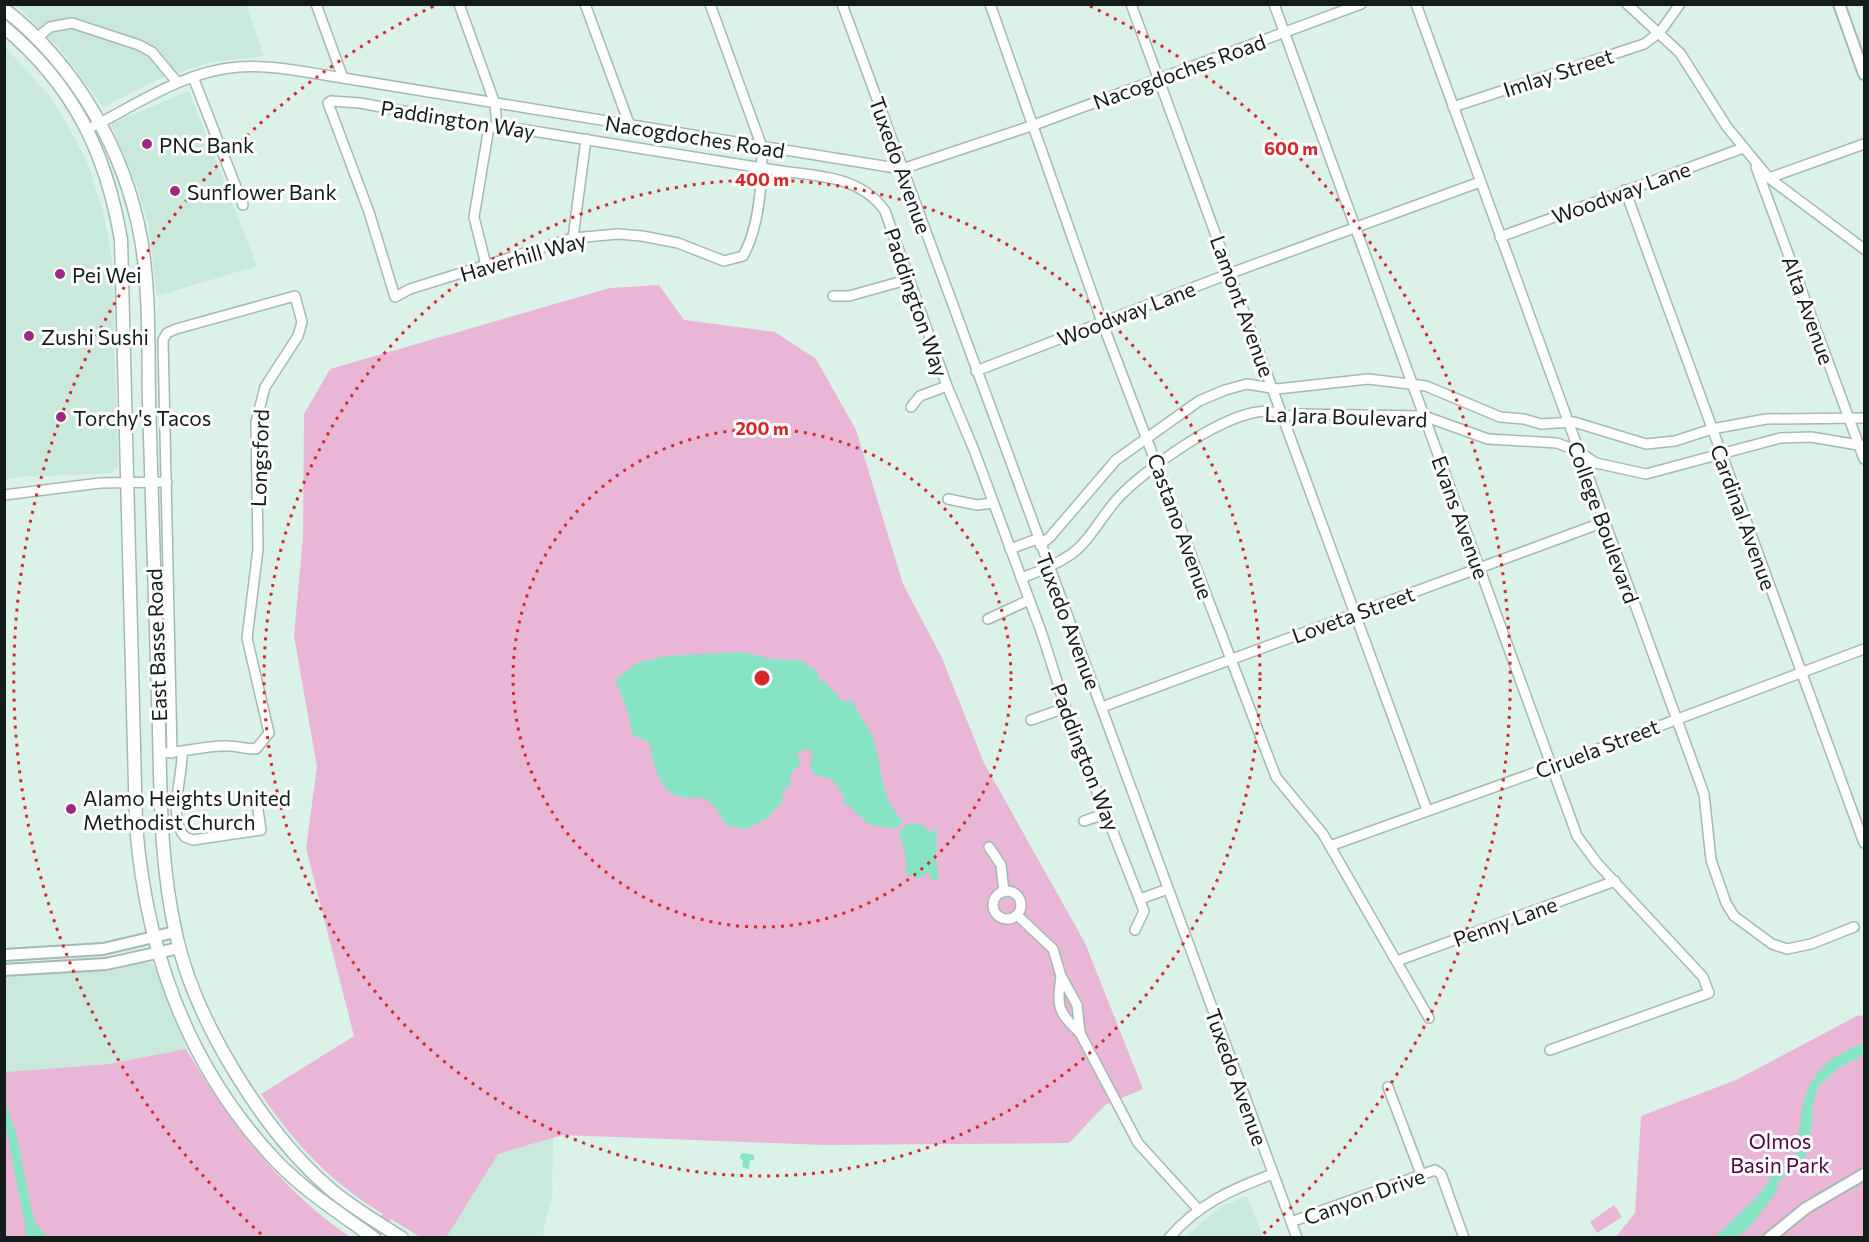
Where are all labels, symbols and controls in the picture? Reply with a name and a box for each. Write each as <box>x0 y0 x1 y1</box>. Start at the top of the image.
street label: Nacogdoches Road <box>1089 28 1269 114</box>
street label: Imlay Street <box>1500 42 1616 102</box>
street label: Tuxedo Avenue <box>865 93 937 237</box>
street label: Paddington Way <box>379 94 537 144</box>
street label: Nacogdoches Road <box>603 109 787 163</box>
place label: PNC Bank <box>159 132 254 157</box>
marker: PNC Bank <box>140 137 154 151</box>
text: 600 m <box>1264 137 1318 159</box>
street label: Woodway Lane <box>1548 155 1694 229</box>
text: 400 m <box>735 168 789 190</box>
place label: Sunflower Bank <box>187 179 337 204</box>
marker: Sunflower Bank <box>168 184 182 198</box>
street label: Paddington Way <box>880 224 954 380</box>
street label: Haverhill Way <box>457 226 589 286</box>
street label: Lamont Avenue <box>1206 232 1280 380</box>
street label: Alta Avenue <box>1778 252 1840 368</box>
place label: Pei Wei <box>72 262 142 287</box>
marker: Pei Wei <box>53 267 67 281</box>
street label: Woodway Lane <box>1054 275 1198 351</box>
place label: Zushi Sushi <box>41 324 149 349</box>
marker: Zushi Sushi <box>22 329 36 343</box>
street label: La Jara Boulevard <box>1264 401 1428 431</box>
place label: Torchy's Tacos <box>73 405 211 430</box>
street label: Longsford <box>245 409 273 507</box>
marker: Torchy's Tacos <box>54 410 68 424</box>
text: 200 m <box>735 417 789 439</box>
street label: College Boulevard <box>1563 438 1645 606</box>
street label: Cardinal Avenue <box>1706 441 1782 593</box>
street label: Castano Avenue <box>1143 450 1219 602</box>
street label: Evans Avenue <box>1427 452 1495 582</box>
street label: Tuxedo Avenue <box>1032 549 1106 693</box>
street label: East Basse Road <box>141 568 171 722</box>
street label: Loveta Street <box>1288 580 1418 648</box>
centre of rings <box>752 668 772 688</box>
street label: Paddington Way <box>1046 680 1126 835</box>
street label: Ciruela Street <box>1532 713 1662 783</box>
place label: Alamo Heights United Methodist Church <box>83 785 291 834</box>
marker: Alamo Heights United Methodist Church <box>64 802 78 816</box>
street label: Penny Lane <box>1450 891 1560 951</box>
street label: Tuxedo Avenue <box>1201 1005 1273 1149</box>
park label: Olmos Basin Park <box>1730 1128 1830 1177</box>
street label: Canyon Drive <box>1300 1163 1428 1229</box>

